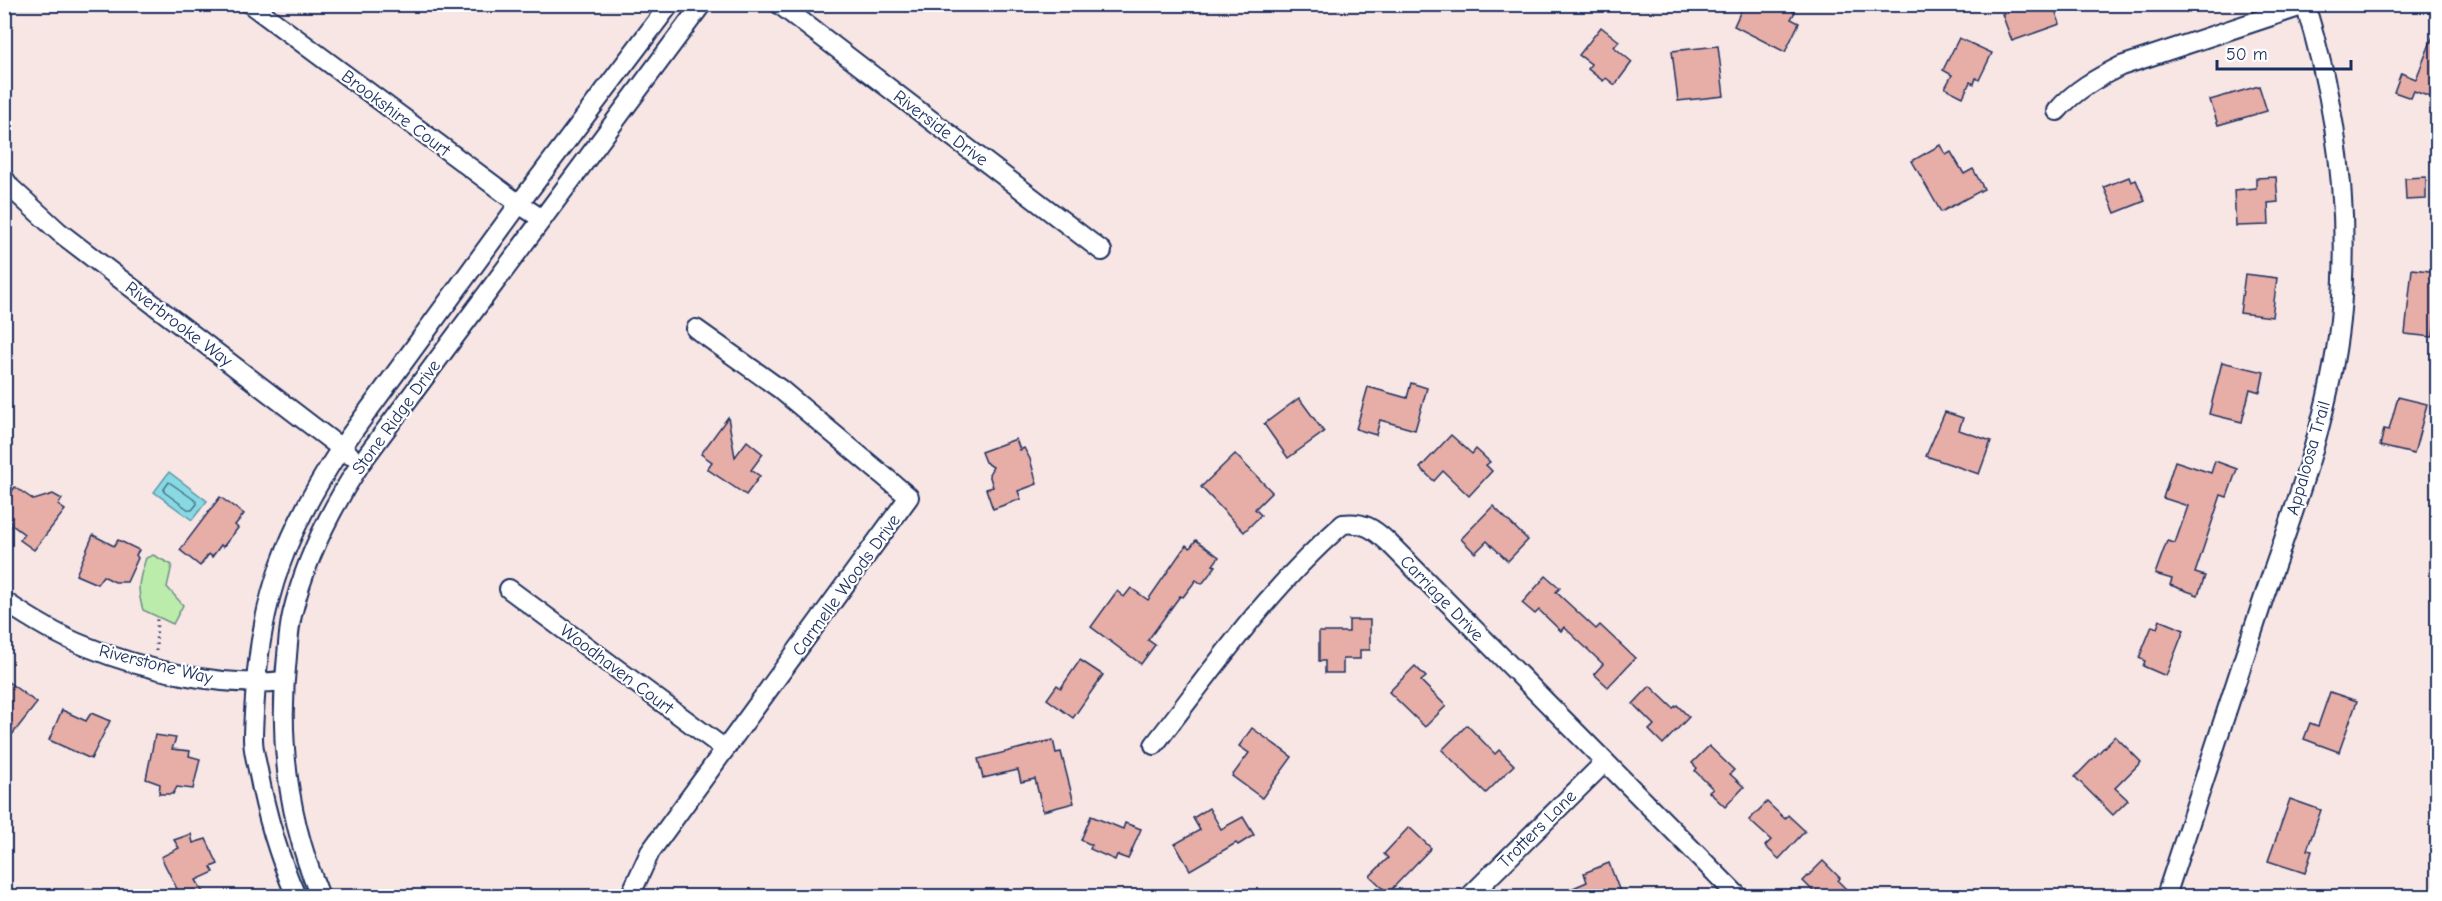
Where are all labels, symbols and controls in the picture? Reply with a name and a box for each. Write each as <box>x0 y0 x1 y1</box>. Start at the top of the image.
scale bar <box>2217 33 2350 71</box>
text: 50 m <box>2226 44 2268 65</box>
street label: Brookshire Court <box>337 66 455 162</box>
street label: Riverside Drive <box>889 86 992 171</box>
street label: Riverbrooke Way <box>121 277 237 372</box>
street label: Stone Ridge Drive <box>348 356 445 479</box>
street label: Appaloosa Trail <box>2282 399 2335 518</box>
street label: Carmelle Woods Drive <box>788 510 905 660</box>
street label: Carriage Drive <box>1395 551 1488 646</box>
street label: Woodhaven Court <box>556 620 678 719</box>
street label: Riverstone Way <box>97 640 216 689</box>
street label: Trotters Lane <box>1494 786 1581 873</box>

